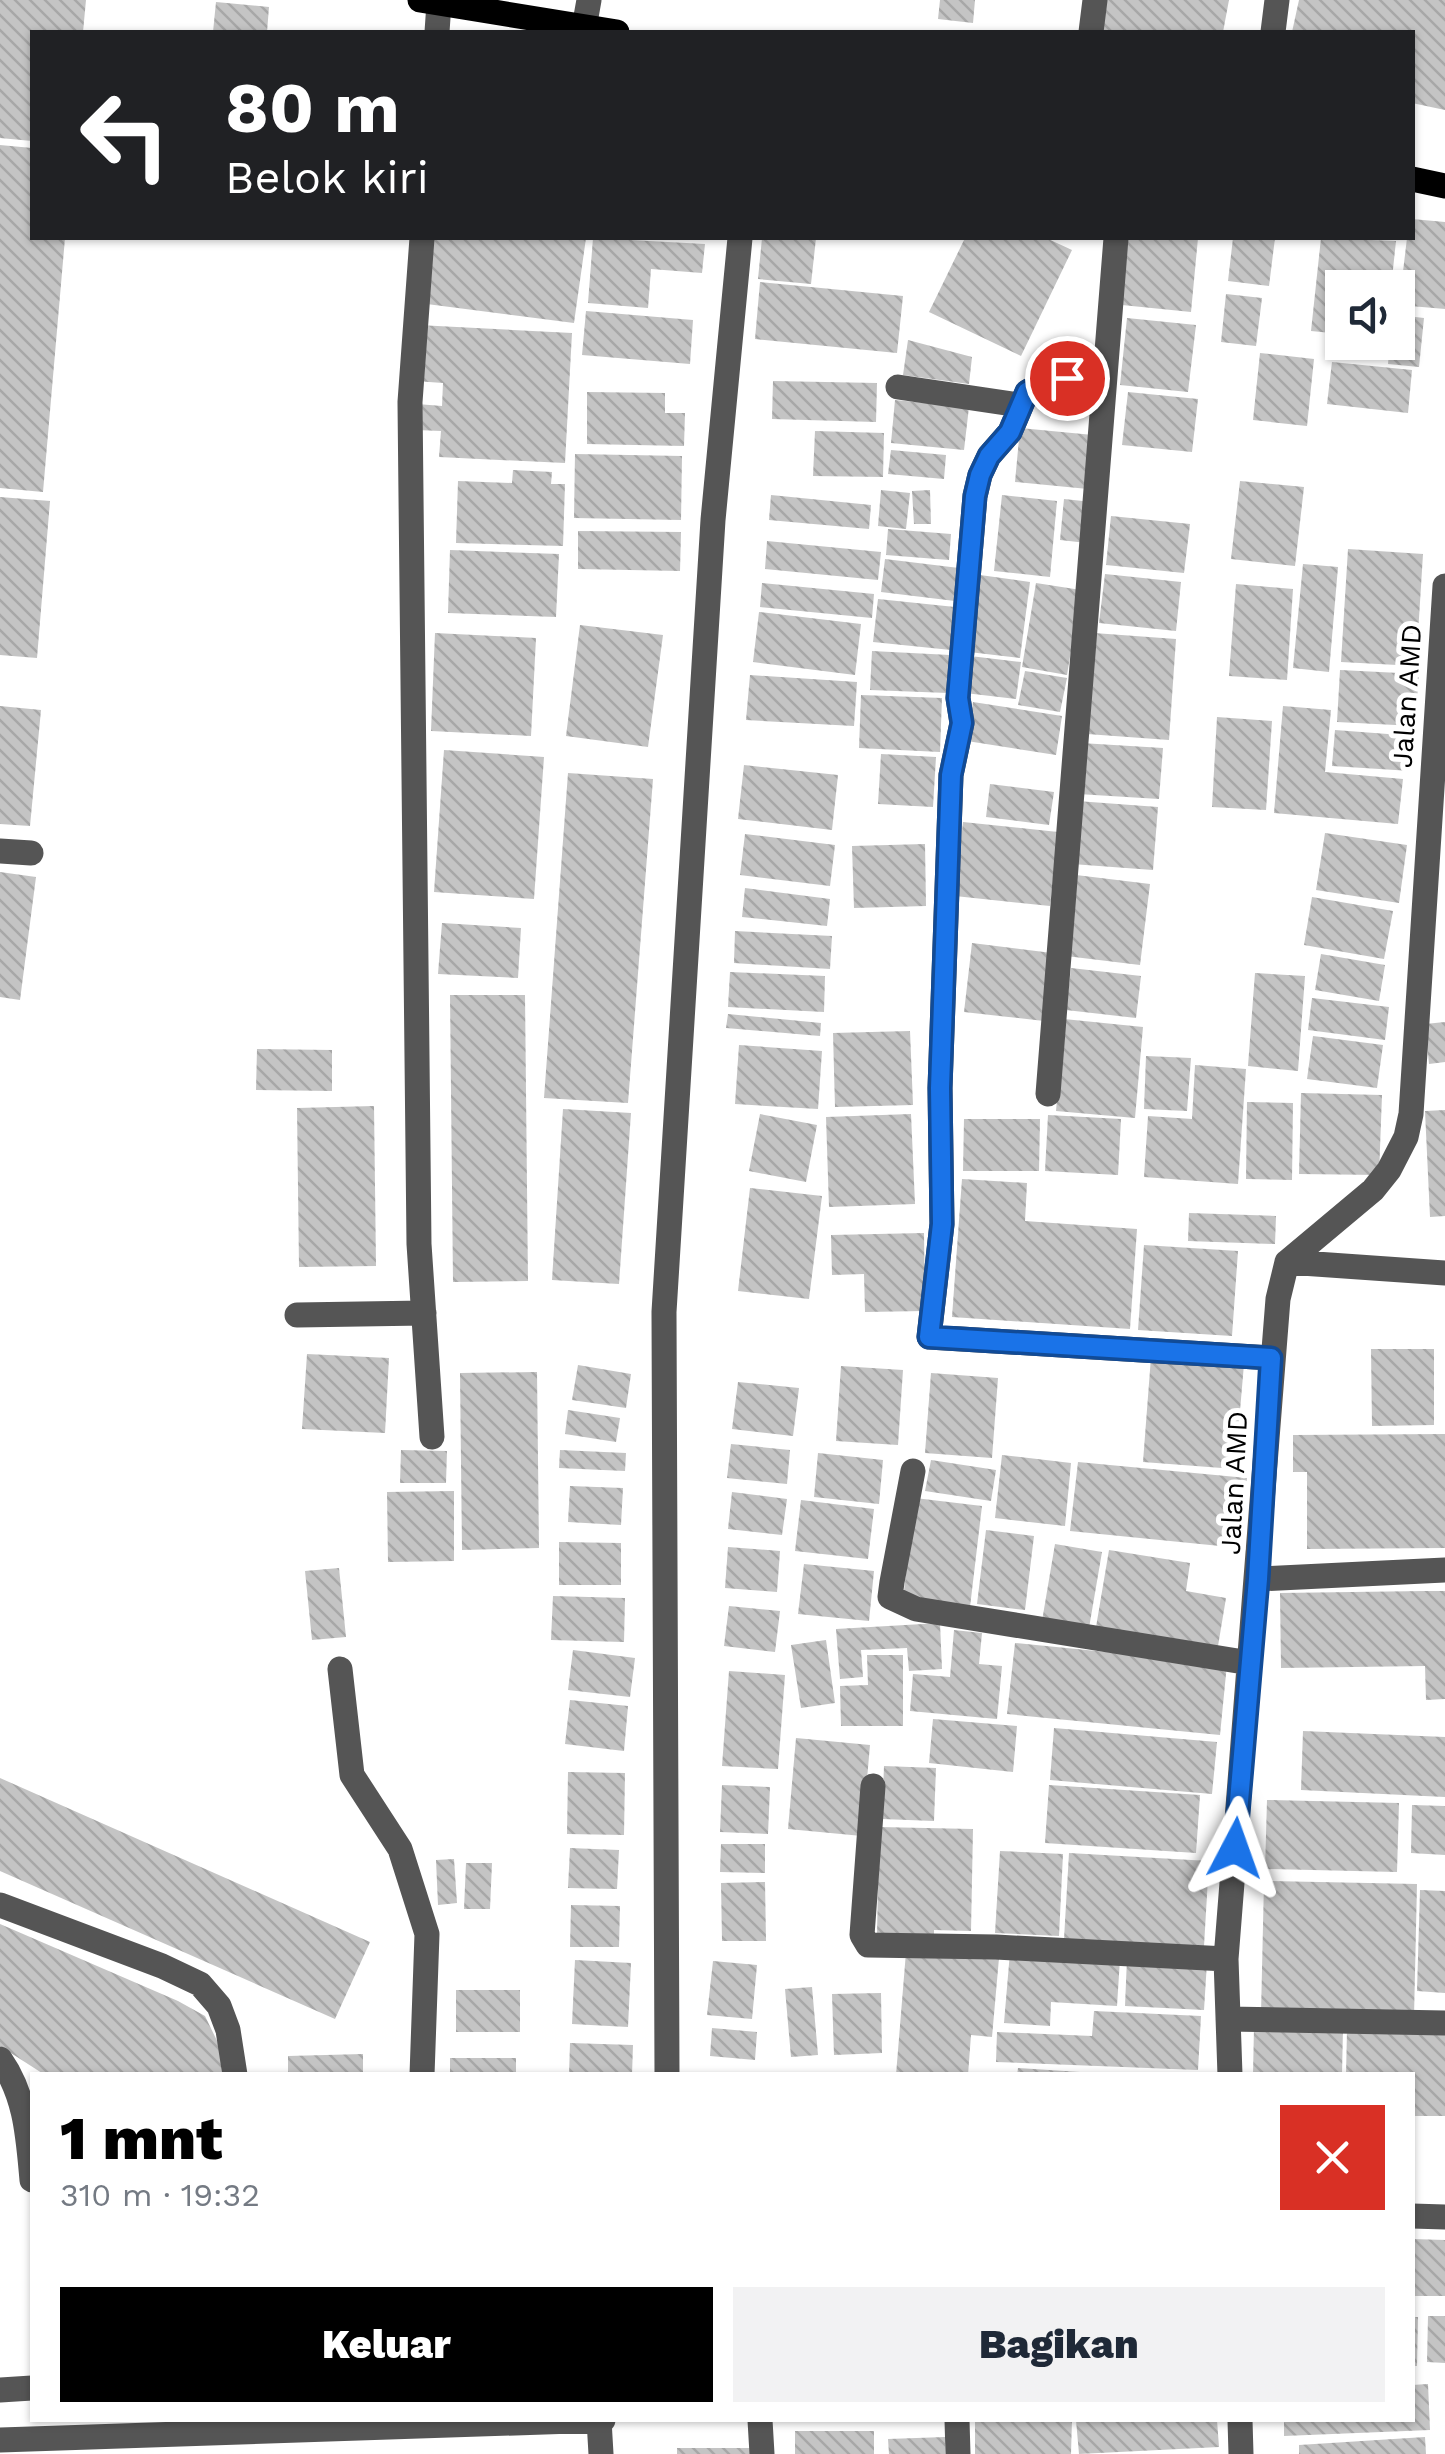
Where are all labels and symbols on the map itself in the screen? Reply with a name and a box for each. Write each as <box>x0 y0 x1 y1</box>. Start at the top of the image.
pin <box>1025 336 1110 421</box>
street label: Jalan AMD <box>1386 623 1428 769</box>
street label: Jalan AMD <box>1214 1410 1254 1556</box>
position arrow <box>1183 1796 1287 1900</box>

